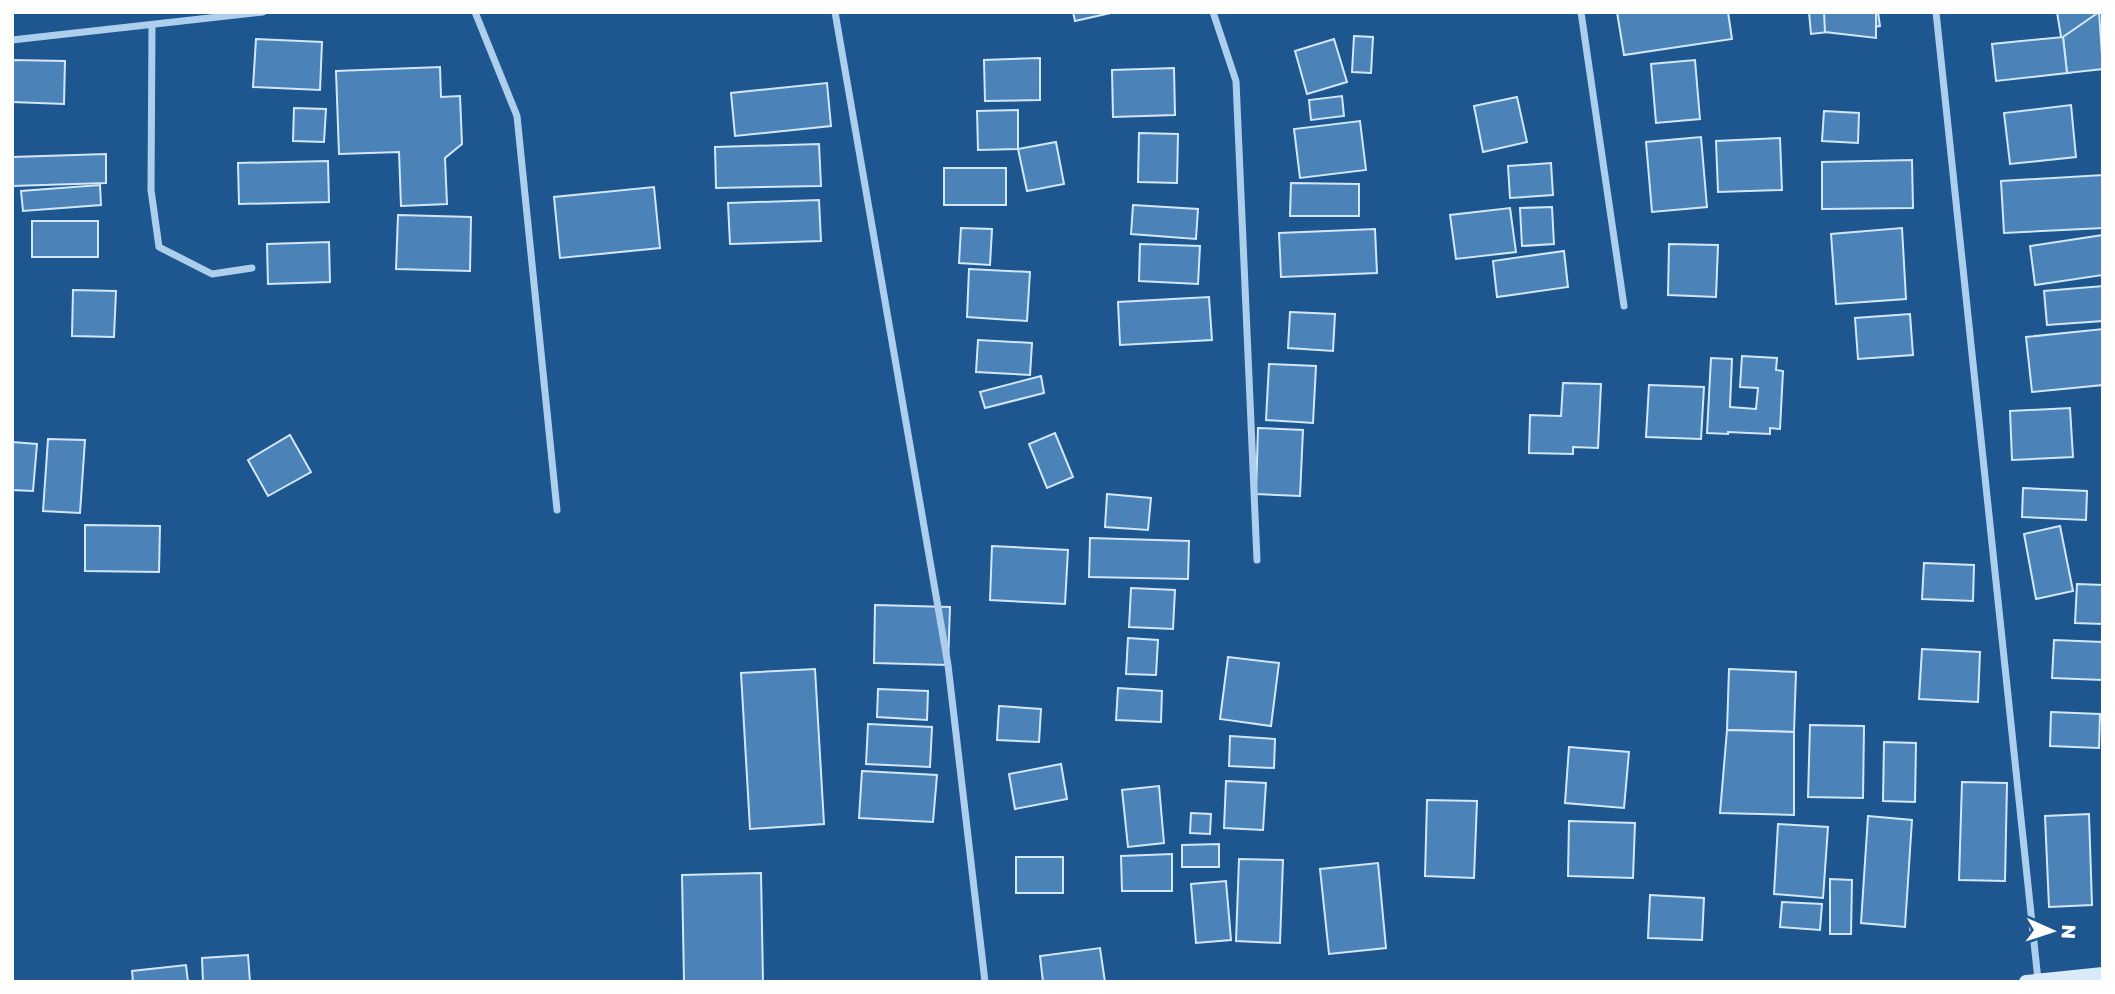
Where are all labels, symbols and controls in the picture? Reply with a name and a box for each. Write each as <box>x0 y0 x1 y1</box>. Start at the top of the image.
north arrow <box>2017 896 2087 966</box>
text: N <box>2058 924 2081 940</box>

